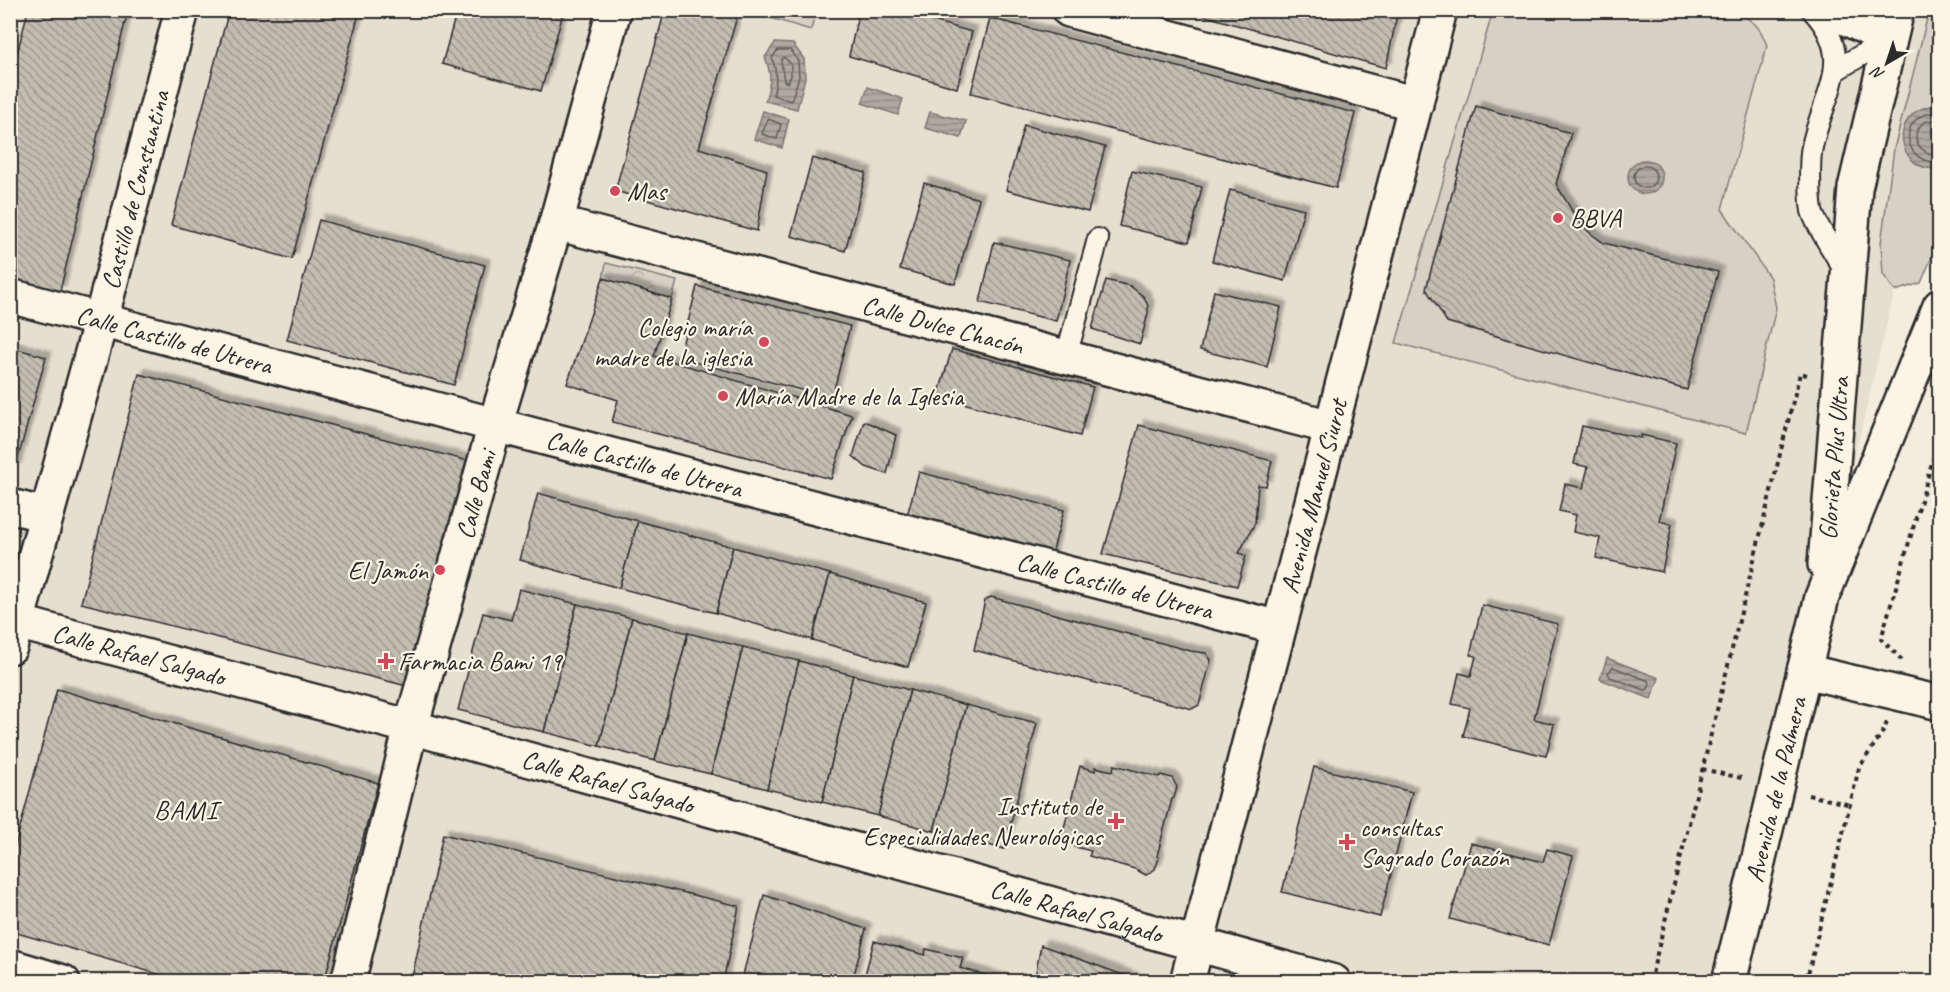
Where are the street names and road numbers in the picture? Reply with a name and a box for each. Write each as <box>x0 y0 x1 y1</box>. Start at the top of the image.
street label: Castillo de Constantina <box>93 85 177 293</box>
street label: Calle Dulce Chacón <box>859 288 1028 362</box>
street label: Calle Castillo de Utrera <box>73 298 277 382</box>
street label: Glorieta Plus Ultra <box>1810 374 1857 541</box>
street label: Avenida Manuel Siurot <box>1272 393 1355 597</box>
street label: Calle Castillo de Utrera <box>543 422 747 505</box>
street label: Calle Bami <box>448 443 505 543</box>
street label: Calle Castillo de Utrera <box>1013 544 1218 627</box>
street label: Calle Rafael Salgado <box>49 616 231 694</box>
street label: Avenida de la Palmera <box>1737 692 1814 885</box>
street label: Calle Rafael Salgado <box>518 742 700 822</box>
street label: Calle Rafael Salgado <box>987 871 1169 951</box>

